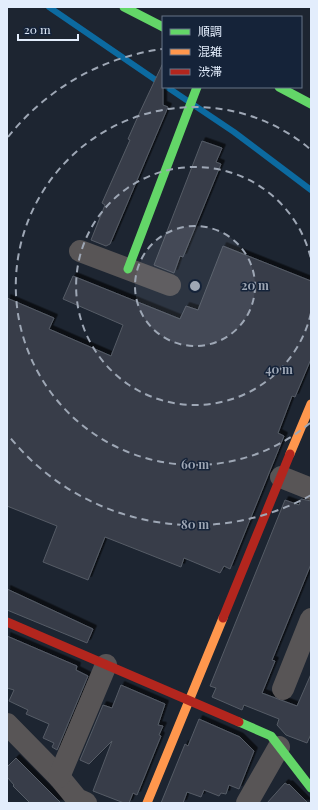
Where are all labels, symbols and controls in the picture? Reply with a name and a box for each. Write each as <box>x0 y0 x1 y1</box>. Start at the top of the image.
scale bar <box>18 16 78 42</box>
legend <box>162 16 302 88</box>
text: 20 m <box>24 21 51 37</box>
text: 順調 <box>198 23 222 39</box>
text: 混雑 <box>198 43 222 59</box>
text: 渋滞 <box>198 63 222 79</box>
text: 20 m <box>241 277 269 293</box>
centre of rings <box>188 279 202 293</box>
text: 40 m <box>265 361 293 377</box>
text: 60 m <box>181 456 209 472</box>
text: 80 m <box>181 516 209 532</box>

